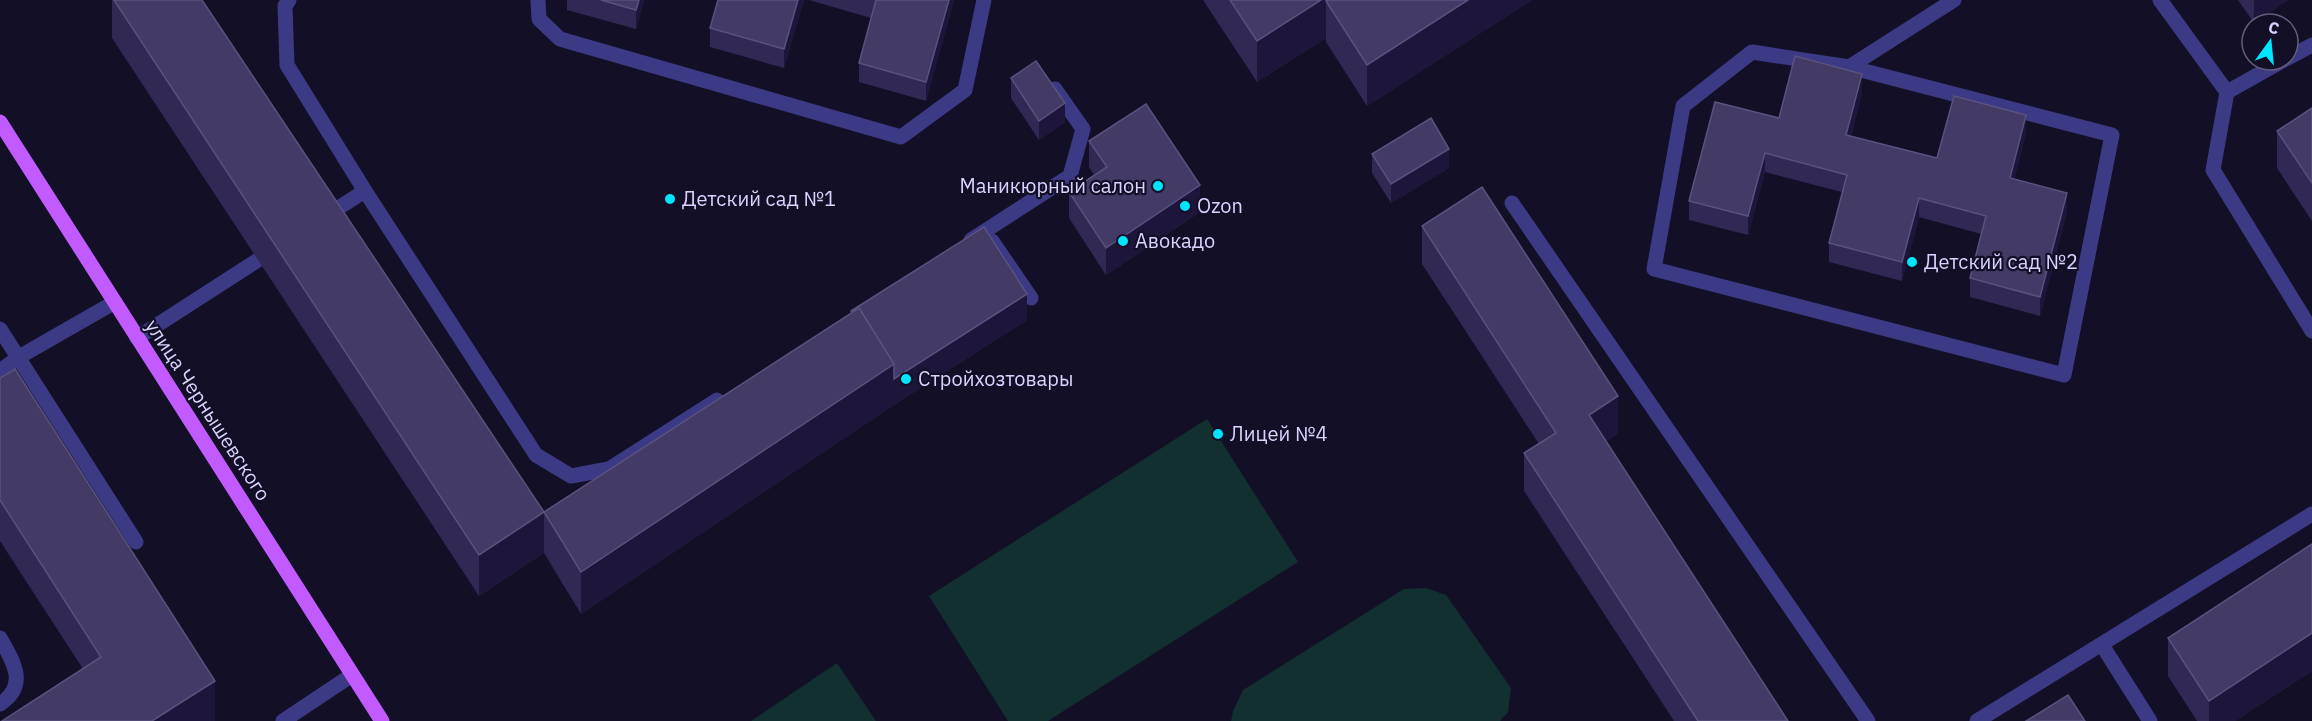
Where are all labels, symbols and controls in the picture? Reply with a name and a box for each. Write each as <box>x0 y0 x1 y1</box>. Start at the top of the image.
north arrow <box>2240 12 2300 72</box>
text: С <box>2266 17 2282 39</box>
place label: Маникюрный салон <box>959 172 1146 199</box>
marker: Маникюрный салон <box>1151 179 1165 193</box>
place label: Детский сад №1 <box>682 185 836 212</box>
marker: Детский сад №1 <box>663 192 677 206</box>
place label: Ozon <box>1197 192 1243 219</box>
marker: Ozon <box>1178 199 1192 213</box>
place label: Авокадо <box>1135 227 1215 254</box>
marker: Авокадо <box>1116 234 1130 248</box>
place label: Детский сад №2 <box>1924 248 2078 275</box>
marker: Детский сад №2 <box>1905 255 1919 269</box>
street label: улица Чернышевского <box>140 314 277 506</box>
place label: Стройхозтовары <box>918 365 1073 392</box>
marker: Стройхозтовары <box>899 372 913 386</box>
place label: Лицей №4 <box>1230 420 1327 447</box>
marker: Лицей №4 <box>1211 427 1225 441</box>

